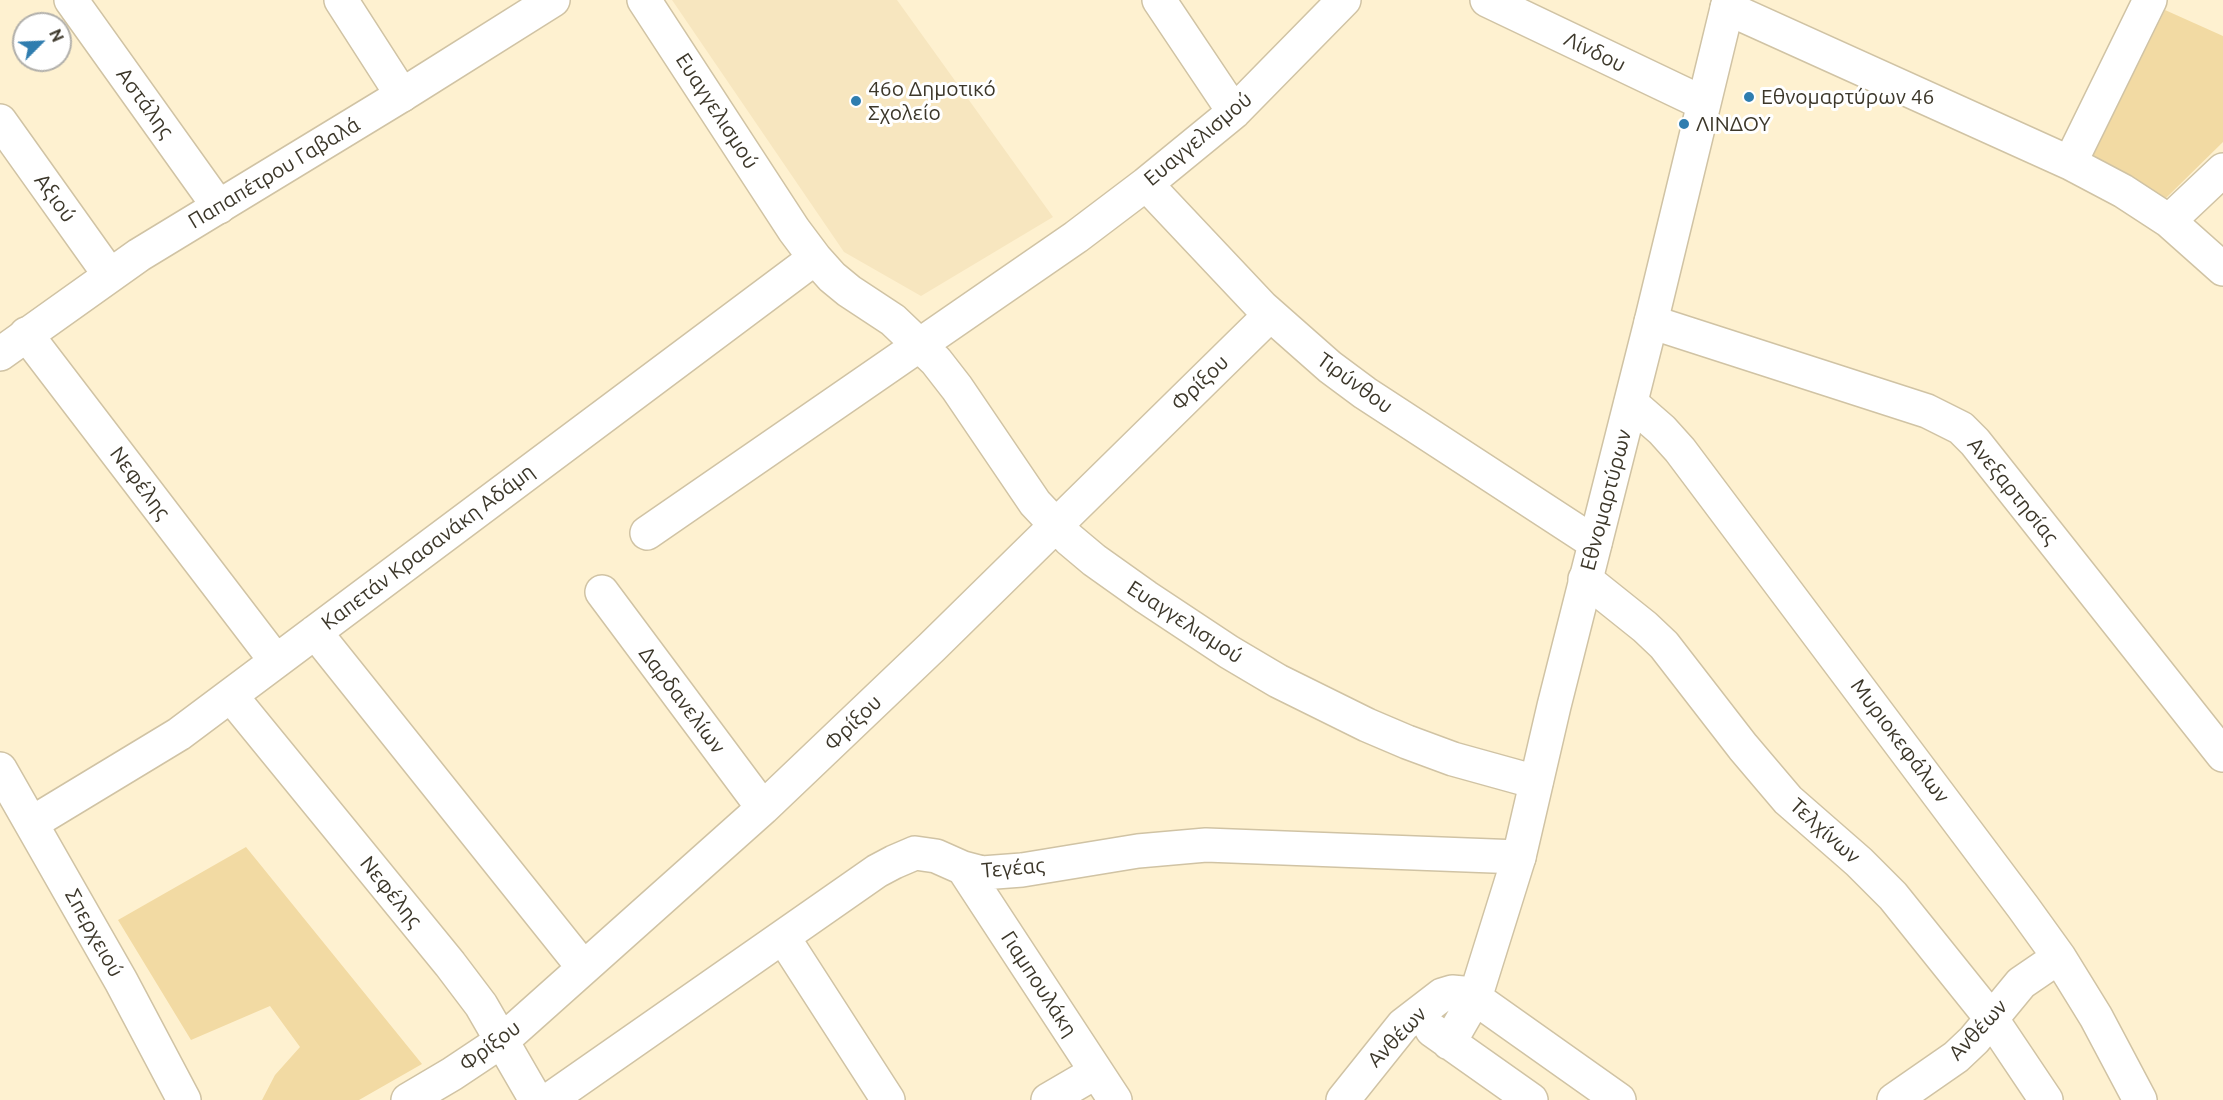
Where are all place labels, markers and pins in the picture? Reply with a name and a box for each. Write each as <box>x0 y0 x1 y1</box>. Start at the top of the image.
place label: 46ο Δημοτικό Σχολείο <box>868 76 996 126</box>
place label: Εθνομαρτύρων 46 <box>1761 84 1934 110</box>
marker: Εθνομαρτύρων 46 <box>1742 90 1756 104</box>
marker: 46ο Δημοτικό Σχολείο <box>849 94 863 108</box>
place label: ΛΙΝΔΟΥ <box>1696 111 1771 137</box>
marker: ΛΙΝΔΟΥ <box>1677 117 1691 131</box>

